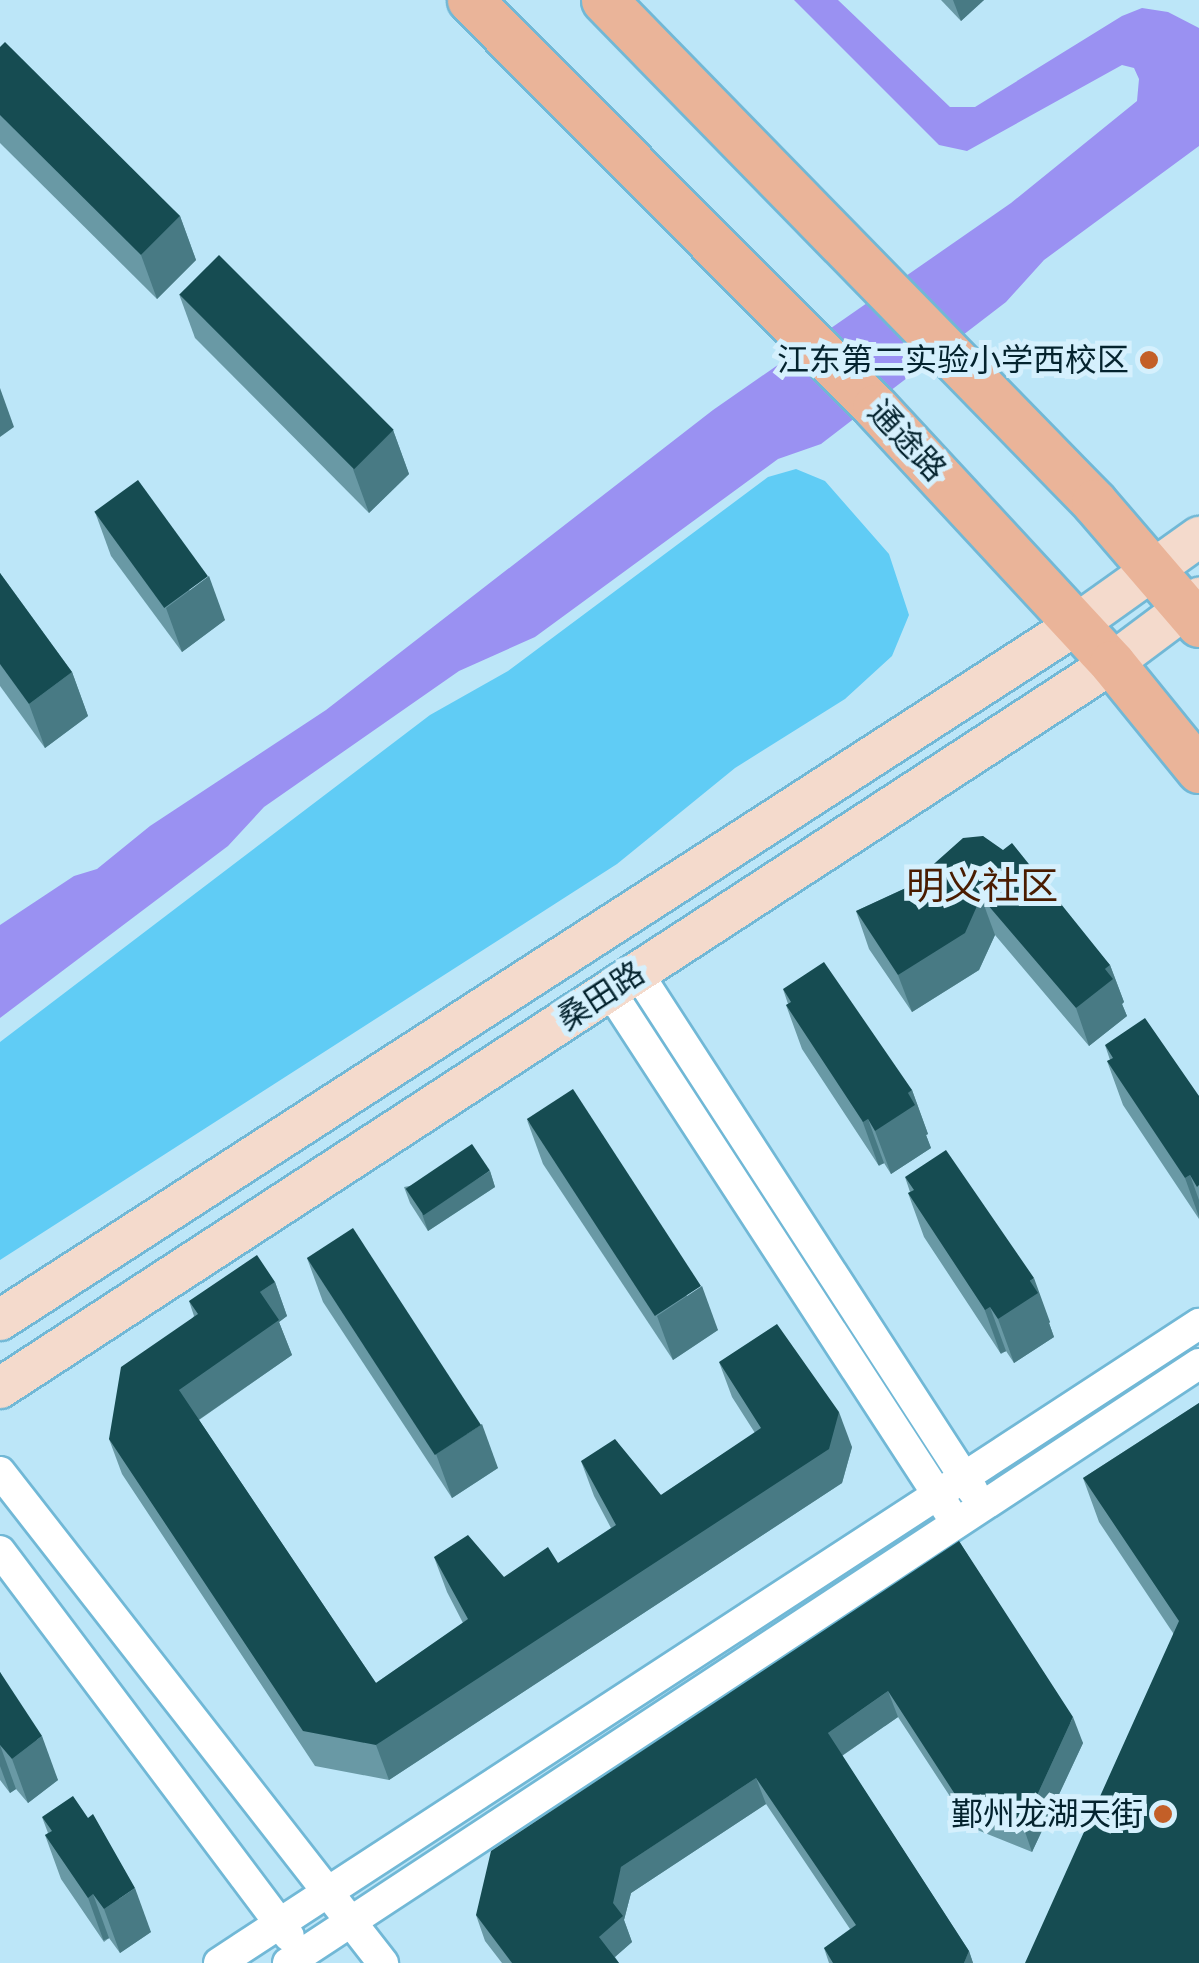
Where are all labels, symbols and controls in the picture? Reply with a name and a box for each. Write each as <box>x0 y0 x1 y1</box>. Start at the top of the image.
place label: 江东第二实验小学西校区 <box>777 341 1129 379</box>
marker: 江东第二实验小学西校区 <box>1138 349 1160 371</box>
street label: 通途路 <box>860 393 954 489</box>
district label: 明义社区 <box>906 864 1058 910</box>
street label: 桑田路 <box>550 954 652 1038</box>
place label: 鄞州龙湖天街 <box>951 1795 1143 1833</box>
marker: 鄞州龙湖天街 <box>1152 1803 1174 1825</box>

